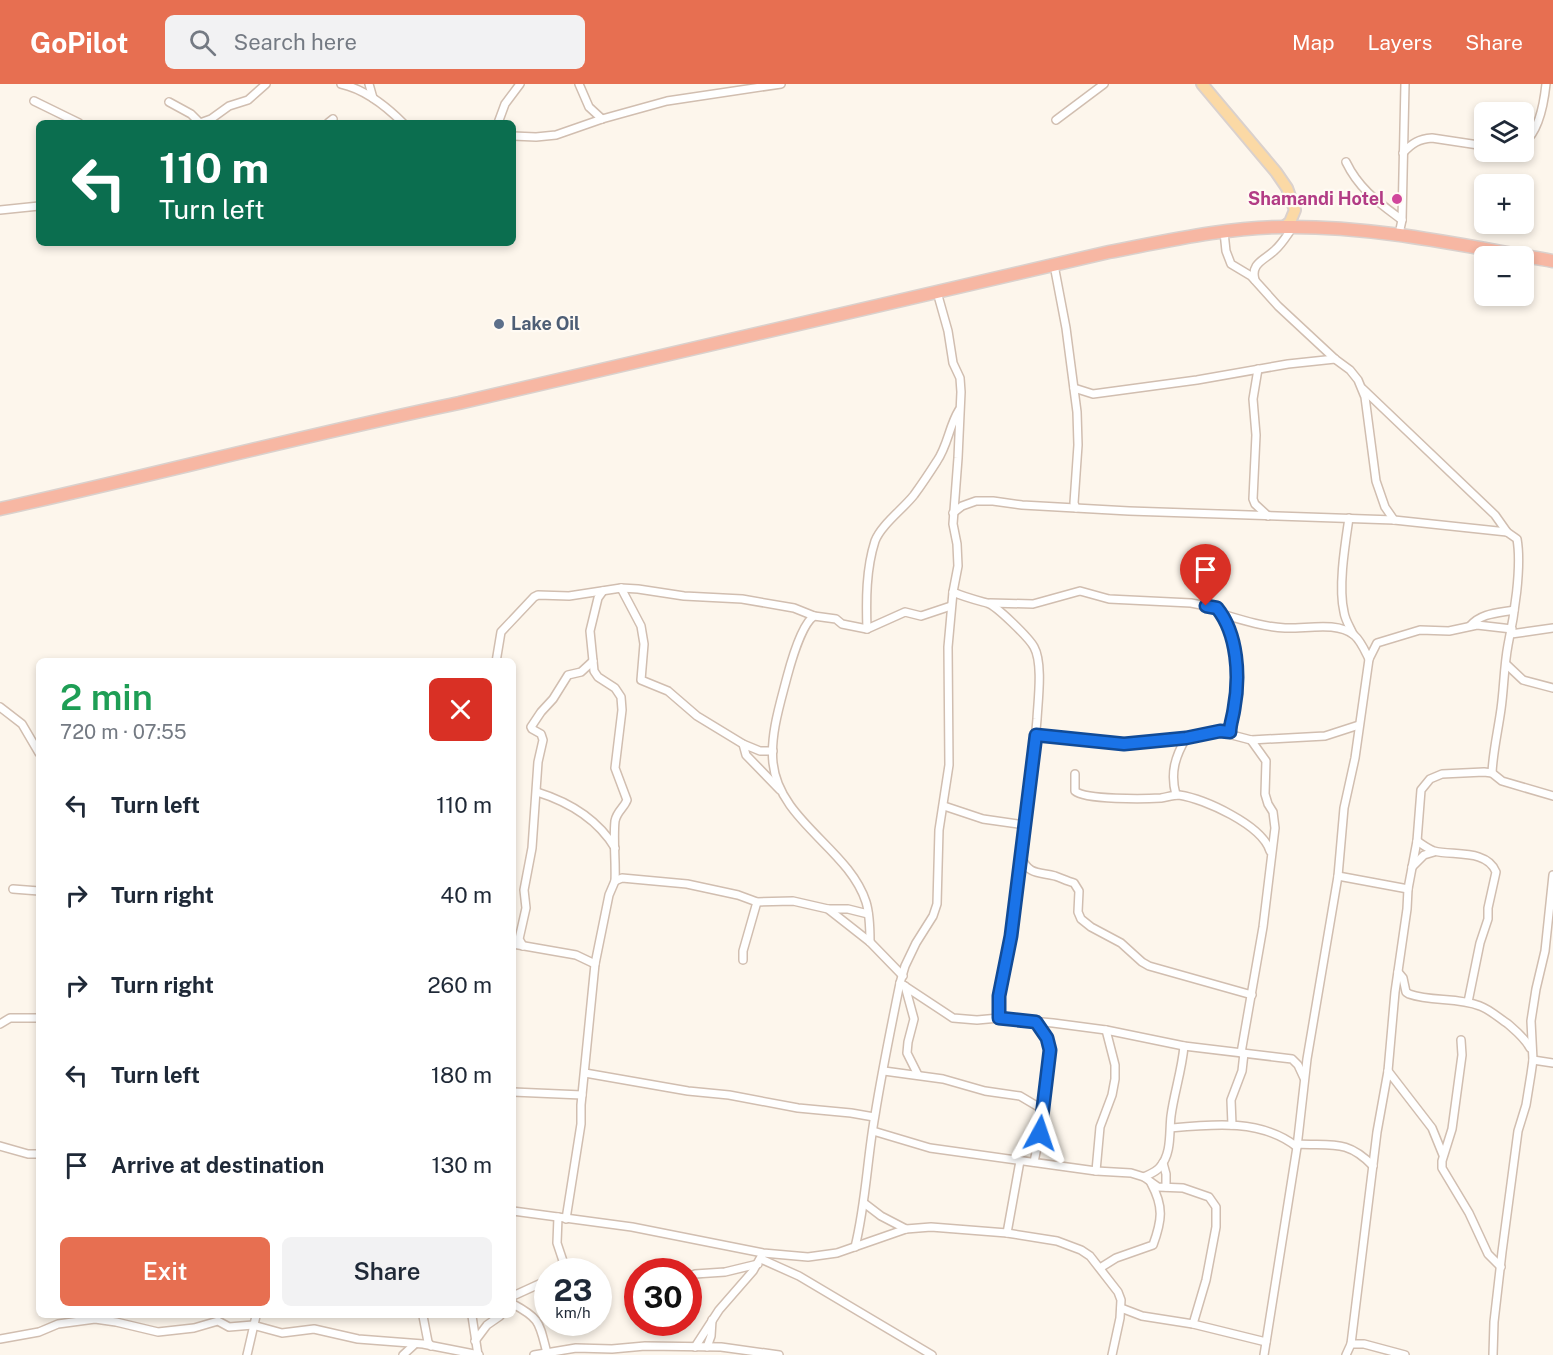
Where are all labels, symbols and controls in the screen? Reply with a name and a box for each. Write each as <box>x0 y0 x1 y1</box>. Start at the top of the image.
search box <box>165 15 585 69</box>
text: GoPilot <box>30 26 129 59</box>
icon: search <box>186 26 219 59</box>
text: Search here <box>234 29 357 55</box>
text: Map <box>1292 30 1335 55</box>
text: Layers <box>1368 30 1432 55</box>
text: Share <box>1465 30 1523 55</box>
map controls <box>1474 102 1534 306</box>
button: layers <box>1474 102 1534 162</box>
text: 110 m <box>159 143 269 192</box>
icon: left <box>60 144 138 222</box>
button: + <box>1474 174 1534 234</box>
place label: Shamandi Hotel <box>1248 188 1385 209</box>
marker: Shamandi Hotel <box>1390 192 1404 206</box>
text: Turn left <box>159 193 265 225</box>
button: − <box>1474 246 1534 306</box>
place label: Lake Oil <box>511 313 580 334</box>
marker: Lake Oil <box>492 317 506 331</box>
pin <box>1180 544 1231 606</box>
icon: arrive <box>1189 553 1222 586</box>
text: 2 min <box>60 676 153 718</box>
button: close <box>429 678 492 741</box>
text: 720 m · 07:55 <box>60 720 187 744</box>
icon: left <box>60 789 93 822</box>
text: Turn left <box>111 792 200 818</box>
text: 110 m <box>436 792 492 818</box>
icon: right <box>60 879 93 912</box>
text: Turn right <box>111 882 214 908</box>
text: 40 m <box>440 882 492 908</box>
icon: right <box>60 969 93 1002</box>
text: Turn right <box>111 972 214 998</box>
text: 260 m <box>427 972 492 998</box>
icon: left <box>60 1059 93 1092</box>
text: Turn left <box>111 1062 200 1088</box>
text: 180 m <box>431 1062 492 1088</box>
position arrow <box>1008 1101 1072 1165</box>
icon: arrive <box>60 1149 93 1182</box>
text: Arrive at destination <box>111 1152 324 1178</box>
text: 130 m <box>431 1152 492 1178</box>
button: Exit <box>60 1237 270 1306</box>
button: Share <box>282 1237 492 1306</box>
speed limit sign: 30 <box>624 1258 702 1336</box>
text: 23 <box>553 1272 593 1308</box>
text: km/h <box>555 1304 591 1321</box>

